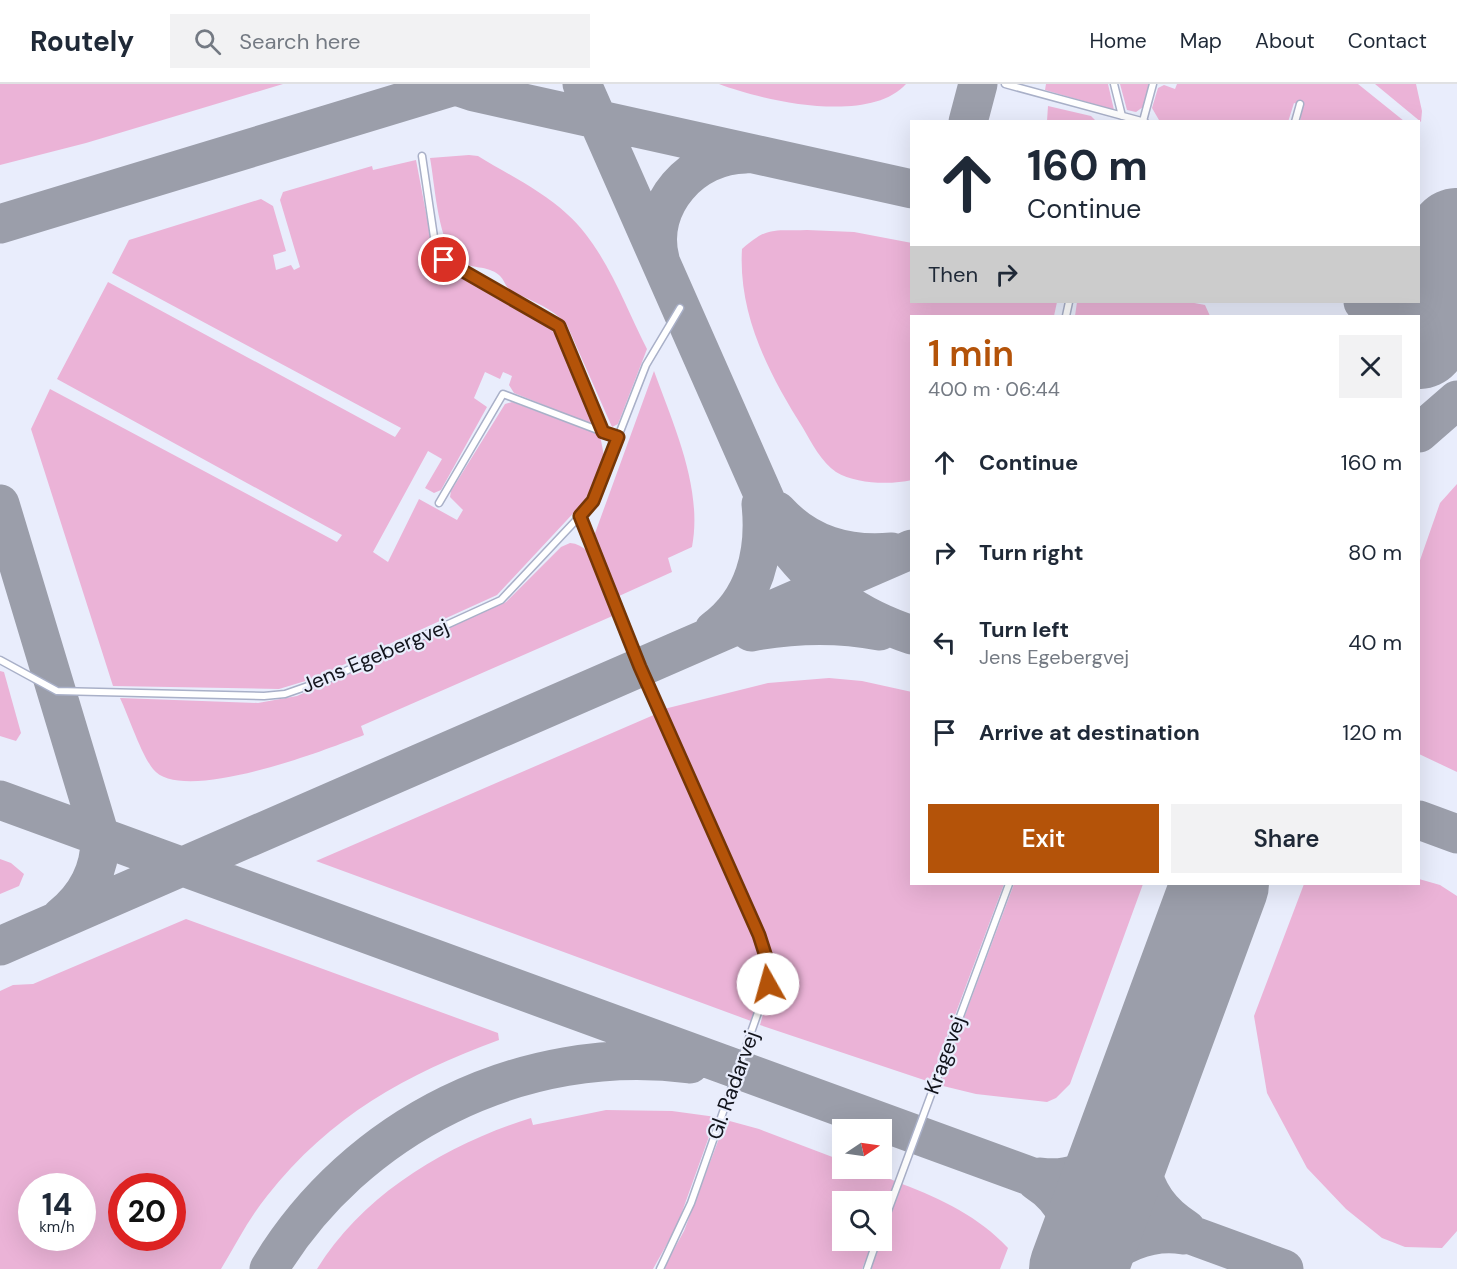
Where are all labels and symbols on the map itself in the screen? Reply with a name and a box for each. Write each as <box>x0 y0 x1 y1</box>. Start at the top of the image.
pin <box>418 234 469 285</box>
street label: Jens Egebergvej <box>297 612 453 700</box>
position arrow <box>736 952 800 1016</box>
street label: Kragevej <box>918 1012 972 1098</box>
street label: Gl. Radarvej <box>700 1027 766 1143</box>
north arrow <box>832 1119 892 1179</box>
speed limit sign: 20 <box>108 1173 186 1251</box>

